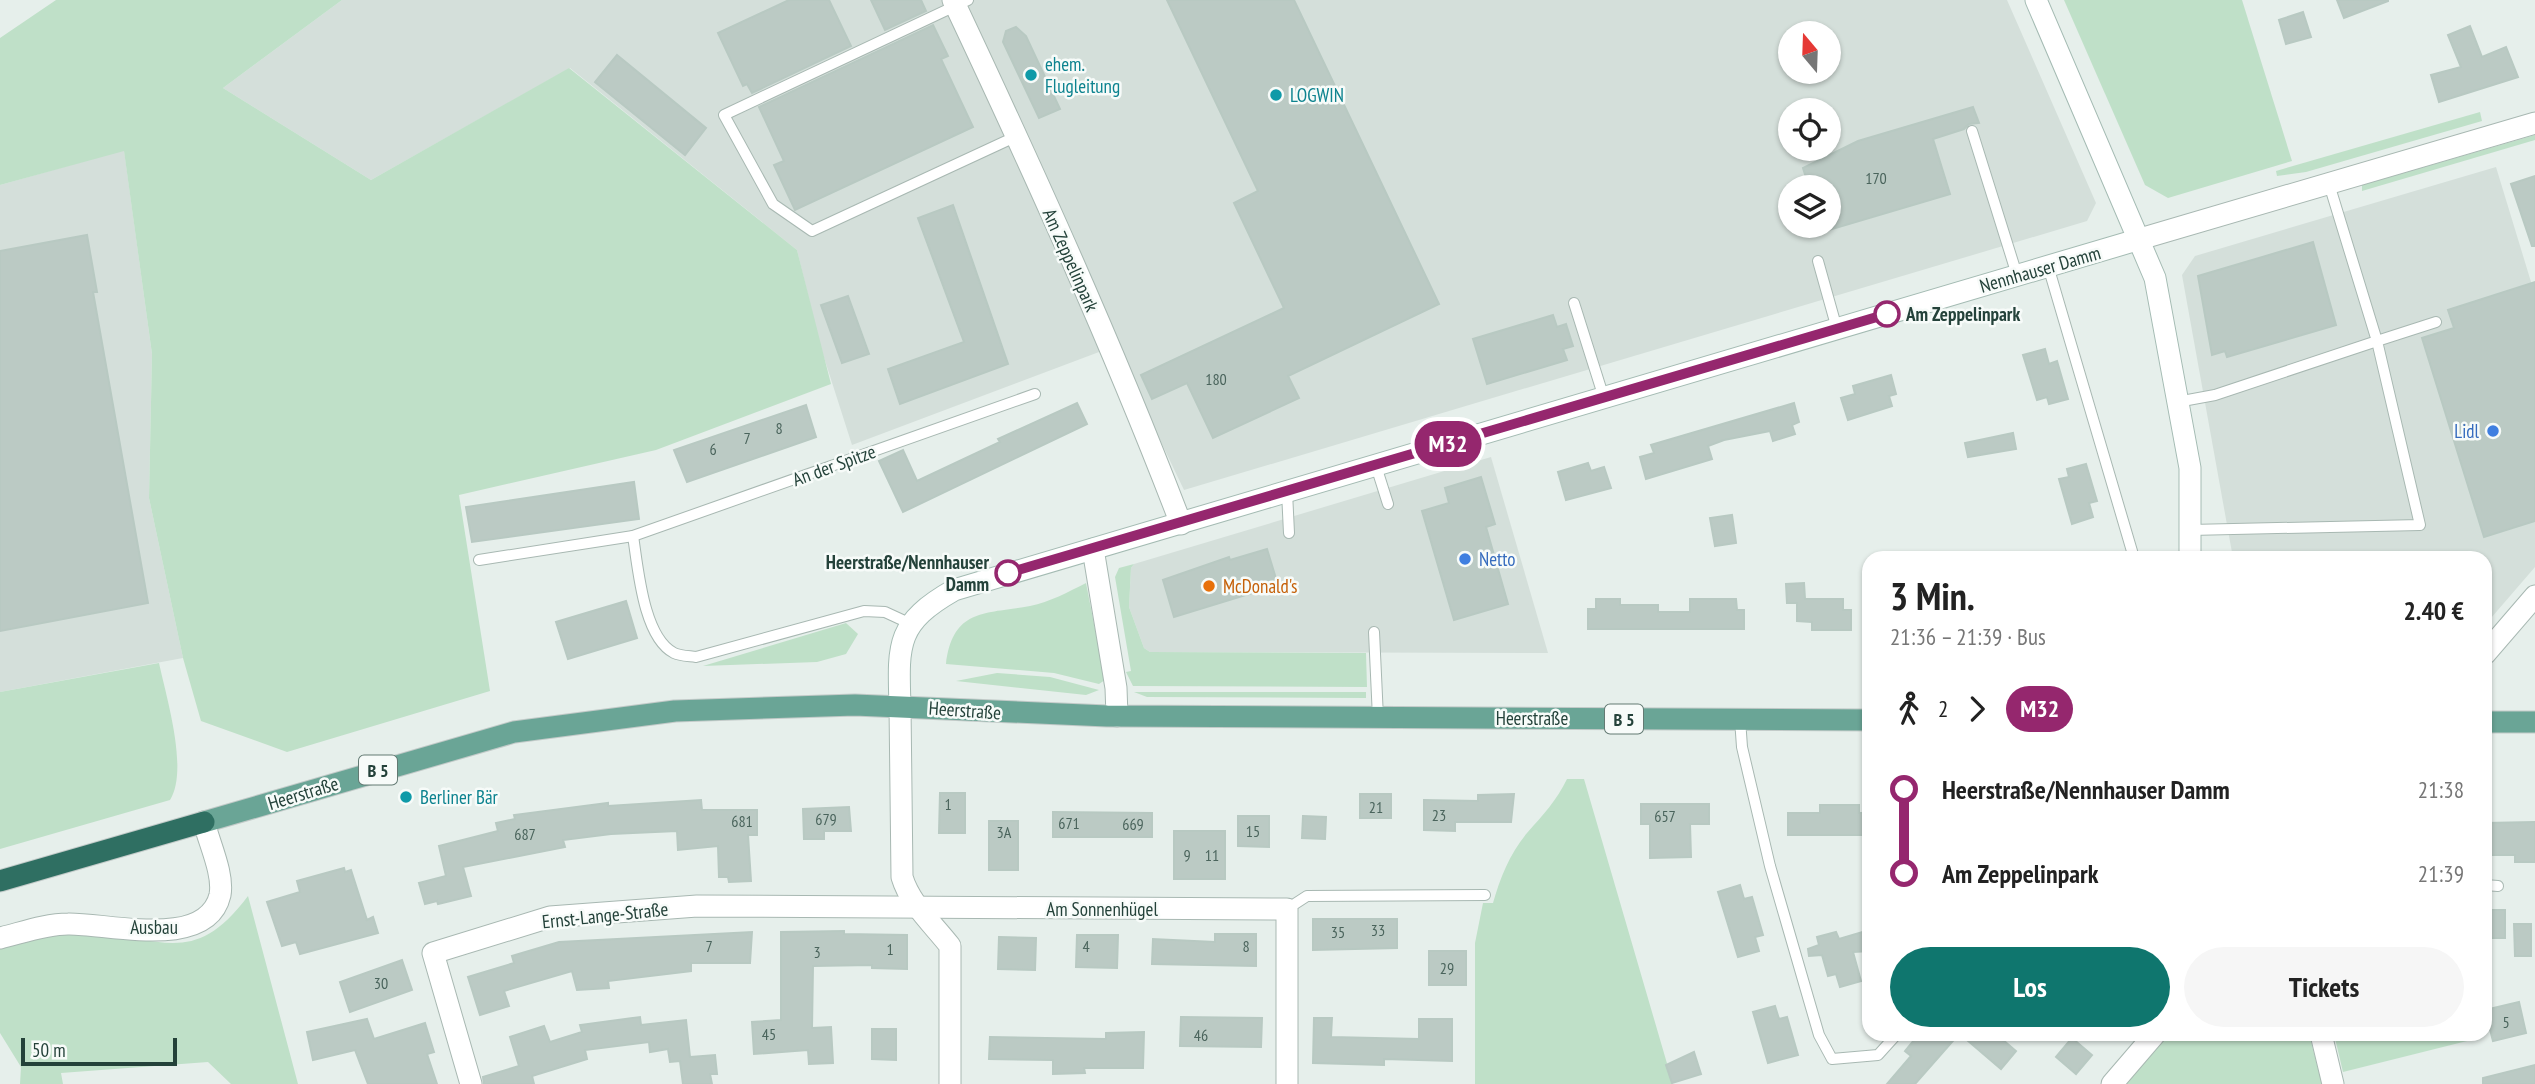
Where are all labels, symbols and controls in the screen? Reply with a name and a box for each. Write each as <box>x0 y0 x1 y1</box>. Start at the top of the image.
north arrow <box>1778 21 1841 84</box>
map controls <box>1778 21 1841 238</box>
place label: ehem. Flugleitung <box>1045 52 1120 98</box>
marker: ehem. Flugleitung <box>1023 67 1039 83</box>
place label: LOGWIN <box>1290 83 1344 107</box>
marker: LOGWIN <box>1268 87 1284 103</box>
button: locate <box>1778 98 1841 161</box>
house number: 170 <box>1865 168 1887 188</box>
button: layers <box>1778 175 1841 238</box>
street label: Am Zeppelinpark <box>1038 205 1105 316</box>
street label: Nennhauser Damm <box>1977 240 2103 298</box>
marker: Am Zeppelinpark <box>1874 301 1900 327</box>
place label: Am Zeppelinpark <box>1905 302 2020 326</box>
house number: 180 <box>1205 369 1227 389</box>
house number: 8 <box>775 418 783 438</box>
place label: Lidl <box>2454 419 2480 443</box>
line badge: M32 <box>1408 421 1488 467</box>
marker: Lidl <box>2485 423 2501 439</box>
house number: 7 <box>743 428 751 448</box>
text: M32 <box>1429 428 1467 459</box>
house number: 6 <box>709 439 717 459</box>
street label: An der Spitze <box>789 439 879 491</box>
place label: Netto <box>1479 547 1516 571</box>
place label: Heerstraße/Nennhauser Damm <box>826 550 989 596</box>
marker: Netto <box>1457 551 1473 567</box>
marker: Heerstraße/Nennhauser Damm <box>995 560 1021 586</box>
text: 3 Min. <box>1890 571 1975 620</box>
place label: McDonald's <box>1223 574 1298 598</box>
marker: McDonald's <box>1201 578 1217 594</box>
text: 2.40 € <box>2403 594 2464 627</box>
text: 21:36 – 21:39 · Bus <box>1890 622 2046 651</box>
icon: walk <box>1890 690 1928 728</box>
icon: forward <box>1958 690 1996 728</box>
text: M32 <box>2020 693 2059 724</box>
text: 2 <box>1938 694 1948 723</box>
street label: Heerstraße <box>928 696 1002 725</box>
road number: B 5 <box>1605 704 1643 734</box>
street label: Heerstraße <box>1496 706 1568 730</box>
road number: B 5 <box>359 756 397 784</box>
street label: Heerstraße <box>265 771 341 815</box>
text: Heerstraße/Nennhauser Damm <box>1942 773 2230 806</box>
text: 21:38 <box>2418 775 2464 804</box>
place label: Berliner Bär <box>420 785 499 809</box>
marker: Berliner Bär <box>398 789 414 805</box>
house number: 1 <box>944 794 952 814</box>
house number: 21 <box>1369 797 1383 817</box>
house number: 23 <box>1432 805 1446 825</box>
house number: 657 <box>1654 806 1676 826</box>
house number: 679 <box>815 809 837 829</box>
house number: 681 <box>731 811 753 831</box>
house number: 671 <box>1058 813 1080 833</box>
house number: 669 <box>1122 814 1144 834</box>
house number: 15 <box>1246 821 1260 841</box>
house number: 3A <box>997 822 1012 842</box>
house number: 687 <box>514 824 536 844</box>
house number: 9 <box>1183 845 1191 865</box>
house number: 11 <box>1205 845 1219 865</box>
text: Am Zeppelinpark <box>1942 857 2098 890</box>
text: 21:39 <box>2418 859 2464 888</box>
street label: Ernst-Lange-Straße <box>541 896 669 934</box>
street label: Am Sonnenhügel <box>1046 897 1158 921</box>
street label: Ausbau <box>130 915 178 939</box>
house number: 33 <box>1371 920 1385 940</box>
house number: 35 <box>1331 922 1345 942</box>
house number: 7 <box>705 936 713 956</box>
house number: 4 <box>1082 936 1090 956</box>
house number: 8 <box>1242 936 1250 956</box>
house number: 1 <box>886 939 894 959</box>
house number: 3 <box>813 942 821 962</box>
button: Los <box>1890 947 2170 1027</box>
button: Tickets <box>2184 947 2464 1027</box>
house number: 29 <box>1440 958 1454 978</box>
house number: 30 <box>374 973 388 993</box>
house number: 5 <box>2502 1012 2510 1032</box>
house number: 45 <box>762 1024 776 1044</box>
house number: 46 <box>1194 1025 1208 1045</box>
scale bar <box>21 1035 177 1067</box>
text: 50 m <box>32 1038 66 1062</box>

